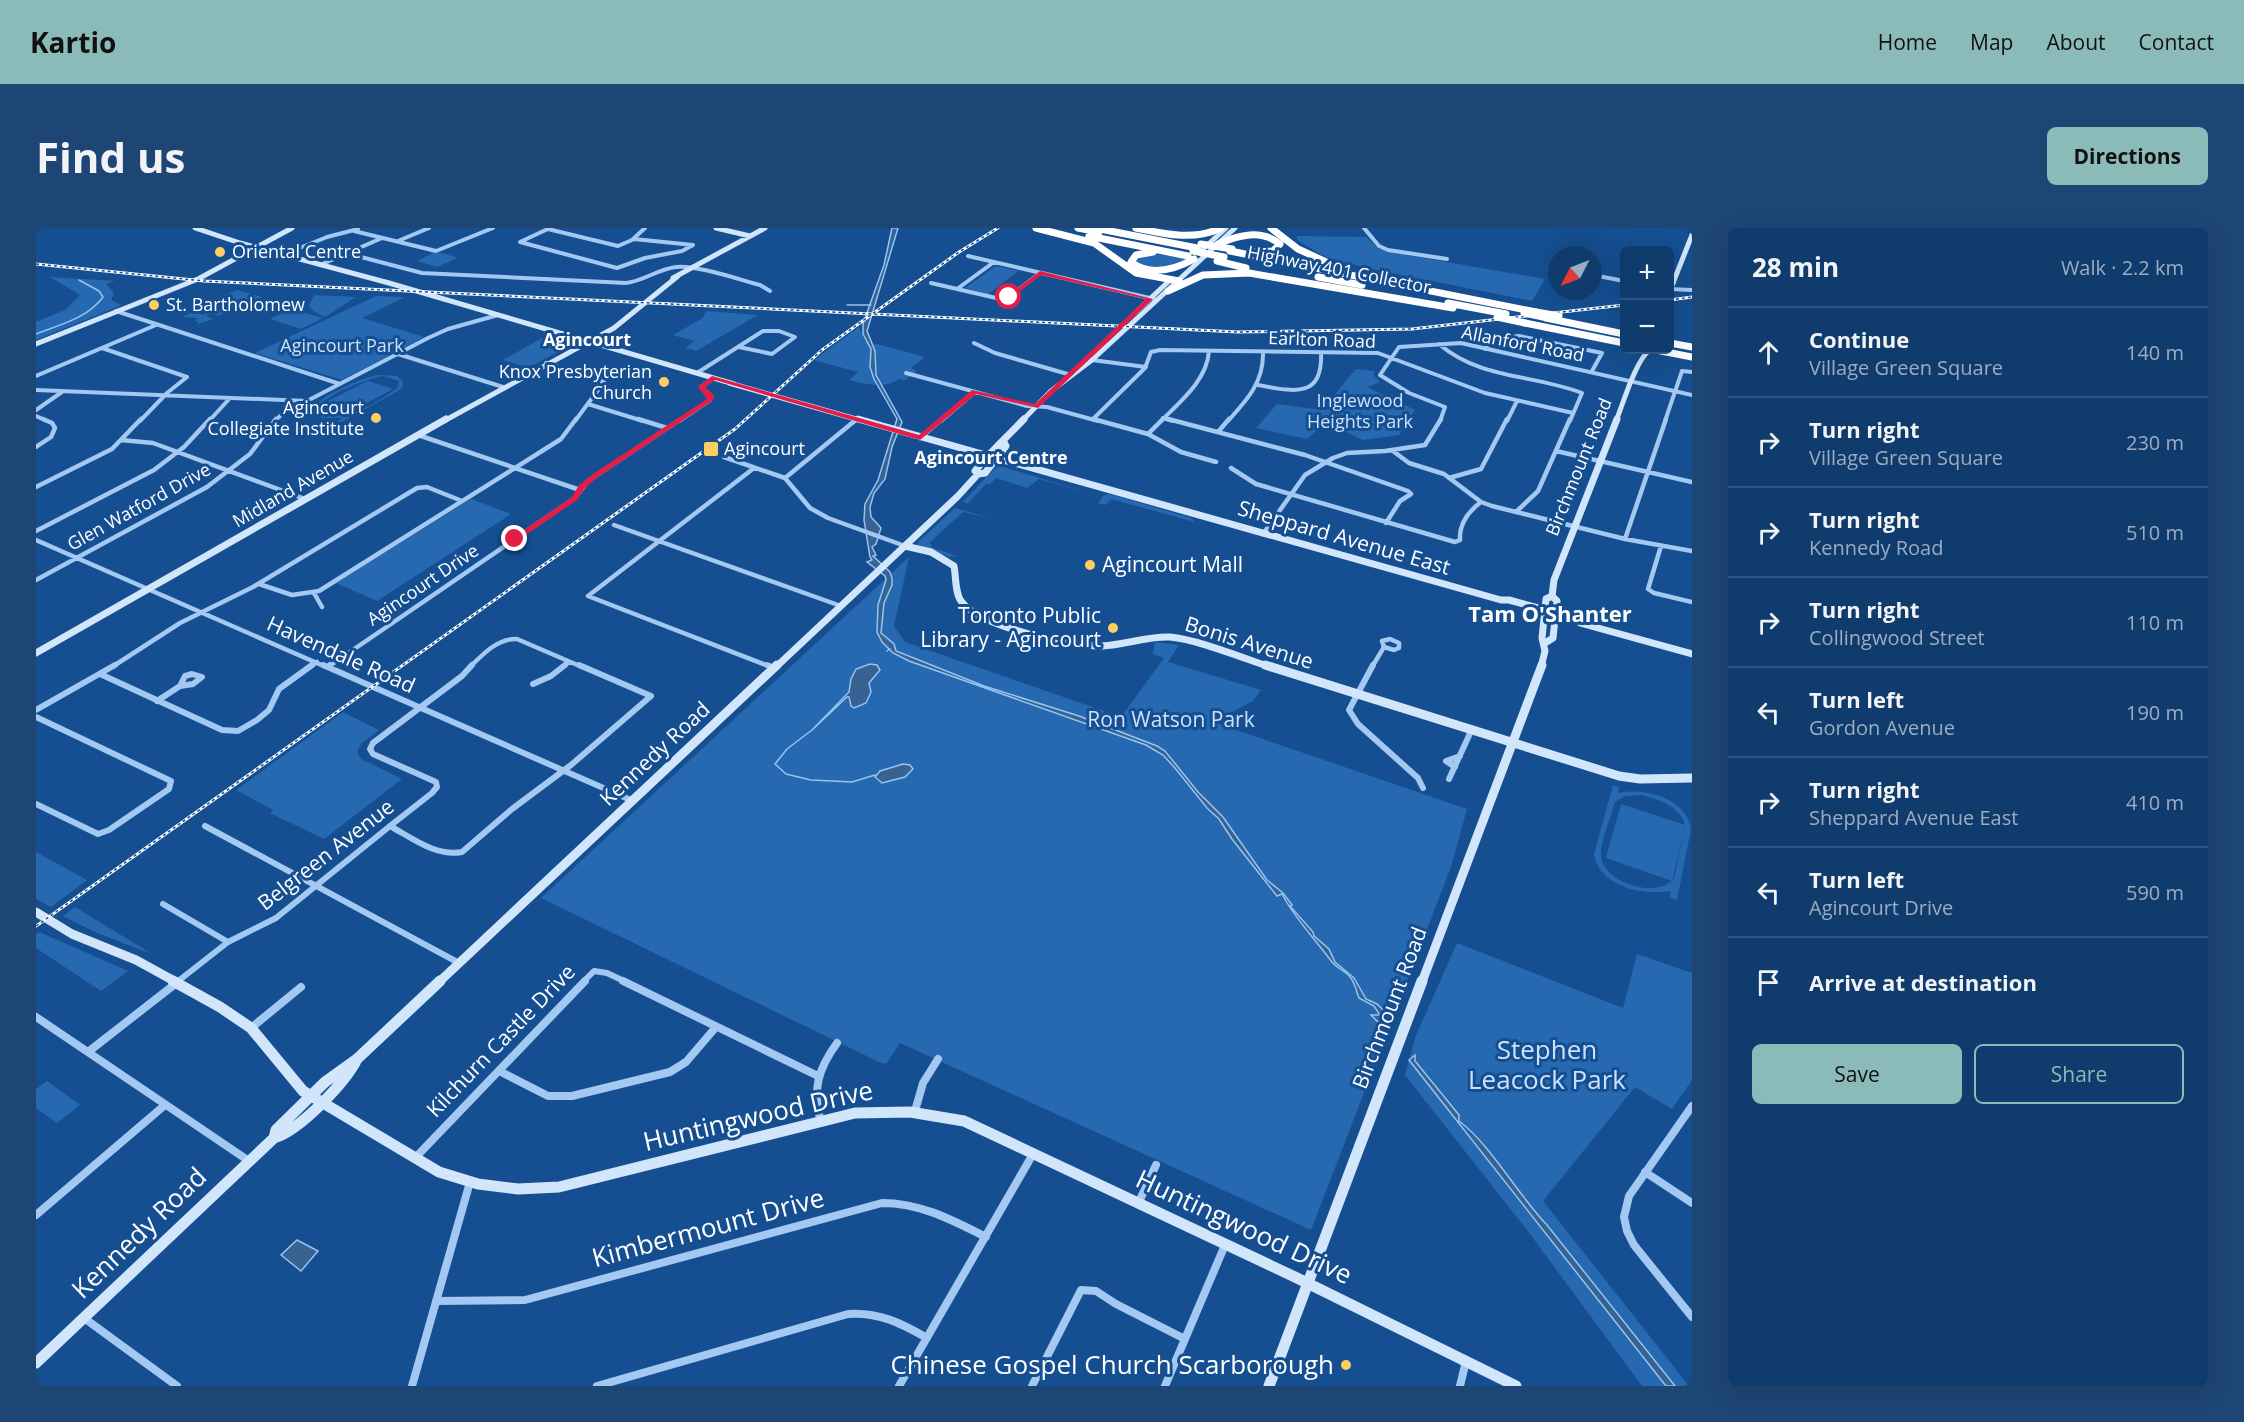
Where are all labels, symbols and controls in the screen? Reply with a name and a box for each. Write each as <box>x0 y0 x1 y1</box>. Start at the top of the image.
text: Kartio <box>30 23 116 61</box>
text: Home <box>1878 28 1937 56</box>
text: Map <box>1970 28 2013 56</box>
text: About <box>2046 28 2106 56</box>
text: Contact <box>2139 28 2214 56</box>
button: Directions <box>2047 127 2208 185</box>
text: Find us <box>36 128 185 185</box>
place label: Oriental Centre <box>232 239 361 263</box>
street label: Highway 401 Collector <box>1245 239 1434 299</box>
marker: Oriental Centre <box>213 245 227 259</box>
north arrow <box>1548 246 1602 300</box>
map controls <box>1620 246 1674 354</box>
button: + <box>1620 246 1674 300</box>
text: 28 min <box>1752 249 1839 285</box>
text: Walk · 2.2 km <box>2061 254 2184 281</box>
route start <box>995 283 1021 309</box>
place label: St. Bartholomew <box>166 292 305 316</box>
marker: St. Bartholomew <box>147 298 161 312</box>
button: − <box>1620 300 1674 354</box>
street label: Allanford Road <box>1460 319 1587 367</box>
text: Continue <box>1809 324 1909 354</box>
street label: Earlton Road <box>1268 325 1376 353</box>
district label: Agincourt <box>543 327 631 351</box>
park label: Agincourt Park <box>280 333 404 357</box>
icon: ahead <box>1752 336 1785 369</box>
text: 140 m <box>2126 339 2184 366</box>
text: Village Green Square <box>1809 354 2003 381</box>
place label: Knox Presbyterian Church <box>499 359 652 404</box>
marker: Knox Presbyterian Church <box>657 375 671 389</box>
park label: Inglewood Heights Park <box>1307 388 1414 433</box>
street label: Birchmount Road <box>1539 394 1617 539</box>
place label: Agincourt Collegiate Institute <box>208 395 364 440</box>
marker: Agincourt Collegiate Institute <box>369 411 383 425</box>
text: Turn right <box>1809 414 1920 444</box>
icon: right <box>1752 426 1785 459</box>
text: 230 m <box>2126 429 2184 456</box>
place label: Agincourt <box>724 436 805 460</box>
marker: Agincourt <box>702 440 720 458</box>
street label: Midland Avenue <box>228 444 357 532</box>
text: Village Green Square <box>1809 444 2003 471</box>
district label: Agincourt Centre <box>914 445 1068 469</box>
street label: Glen Watford Drive <box>63 457 215 556</box>
street label: Sheppard Avenue East <box>1235 493 1454 581</box>
text: Turn right <box>1809 504 1920 534</box>
icon: right <box>1752 516 1785 549</box>
text: 510 m <box>2126 519 2184 546</box>
route end <box>501 525 527 551</box>
text: Kennedy Road <box>1809 534 1943 561</box>
street label: Agincourt Drive <box>362 538 483 630</box>
place label: Agincourt Mall <box>1102 550 1243 578</box>
marker: Agincourt Mall <box>1083 558 1097 572</box>
text: Turn right <box>1809 594 1920 624</box>
district label: Tam O'Shanter <box>1468 598 1632 628</box>
place label: Toronto Public Library - Agincourt <box>920 601 1101 653</box>
icon: right <box>1752 606 1785 639</box>
street label: Havendale Road <box>263 609 420 699</box>
street label: Bonis Avenue <box>1182 609 1317 675</box>
text: 110 m <box>2126 609 2184 636</box>
marker: Toronto Public Library - Agincourt <box>1106 621 1120 635</box>
text: Collingwood Street <box>1809 624 1985 651</box>
text: Turn left <box>1809 684 1904 714</box>
street label: Kennedy Road <box>593 695 715 812</box>
icon: left <box>1752 696 1785 729</box>
text: 190 m <box>2126 699 2184 726</box>
park label: Ron Watson Park <box>1087 705 1255 733</box>
text: Gordon Avenue <box>1809 714 1955 741</box>
text: Turn right <box>1809 774 1920 804</box>
icon: right <box>1752 786 1785 819</box>
text: 410 m <box>2126 789 2184 816</box>
street label: Belgreen Avenue <box>251 792 399 916</box>
text: Sheppard Avenue East <box>1809 804 2018 831</box>
text: Turn left <box>1809 864 1904 894</box>
icon: left <box>1752 876 1785 909</box>
text: 590 m <box>2126 879 2184 906</box>
text: Agincourt Drive <box>1809 894 1953 921</box>
street label: Birchmount Road <box>1345 923 1433 1093</box>
street label: Kilchurn Castle Drive <box>420 958 581 1123</box>
icon: arrive <box>1752 966 1785 999</box>
text: Arrive at destination <box>1809 967 2037 997</box>
park label: Stephen Leacock Park <box>1468 1031 1626 1097</box>
button: Save <box>1752 1044 1962 1104</box>
button: Share <box>1974 1044 2184 1104</box>
street label: Huntingwood Drive <box>639 1071 876 1159</box>
street label: Kennedy Road <box>63 1159 214 1306</box>
street label: Huntingwood Drive <box>1130 1160 1358 1292</box>
street label: Kimbermount Drive <box>588 1179 828 1275</box>
place label: Chinese Gospel Church Scarborough <box>890 1346 1334 1382</box>
marker: Chinese Gospel Church Scarborough <box>1339 1358 1353 1372</box>

